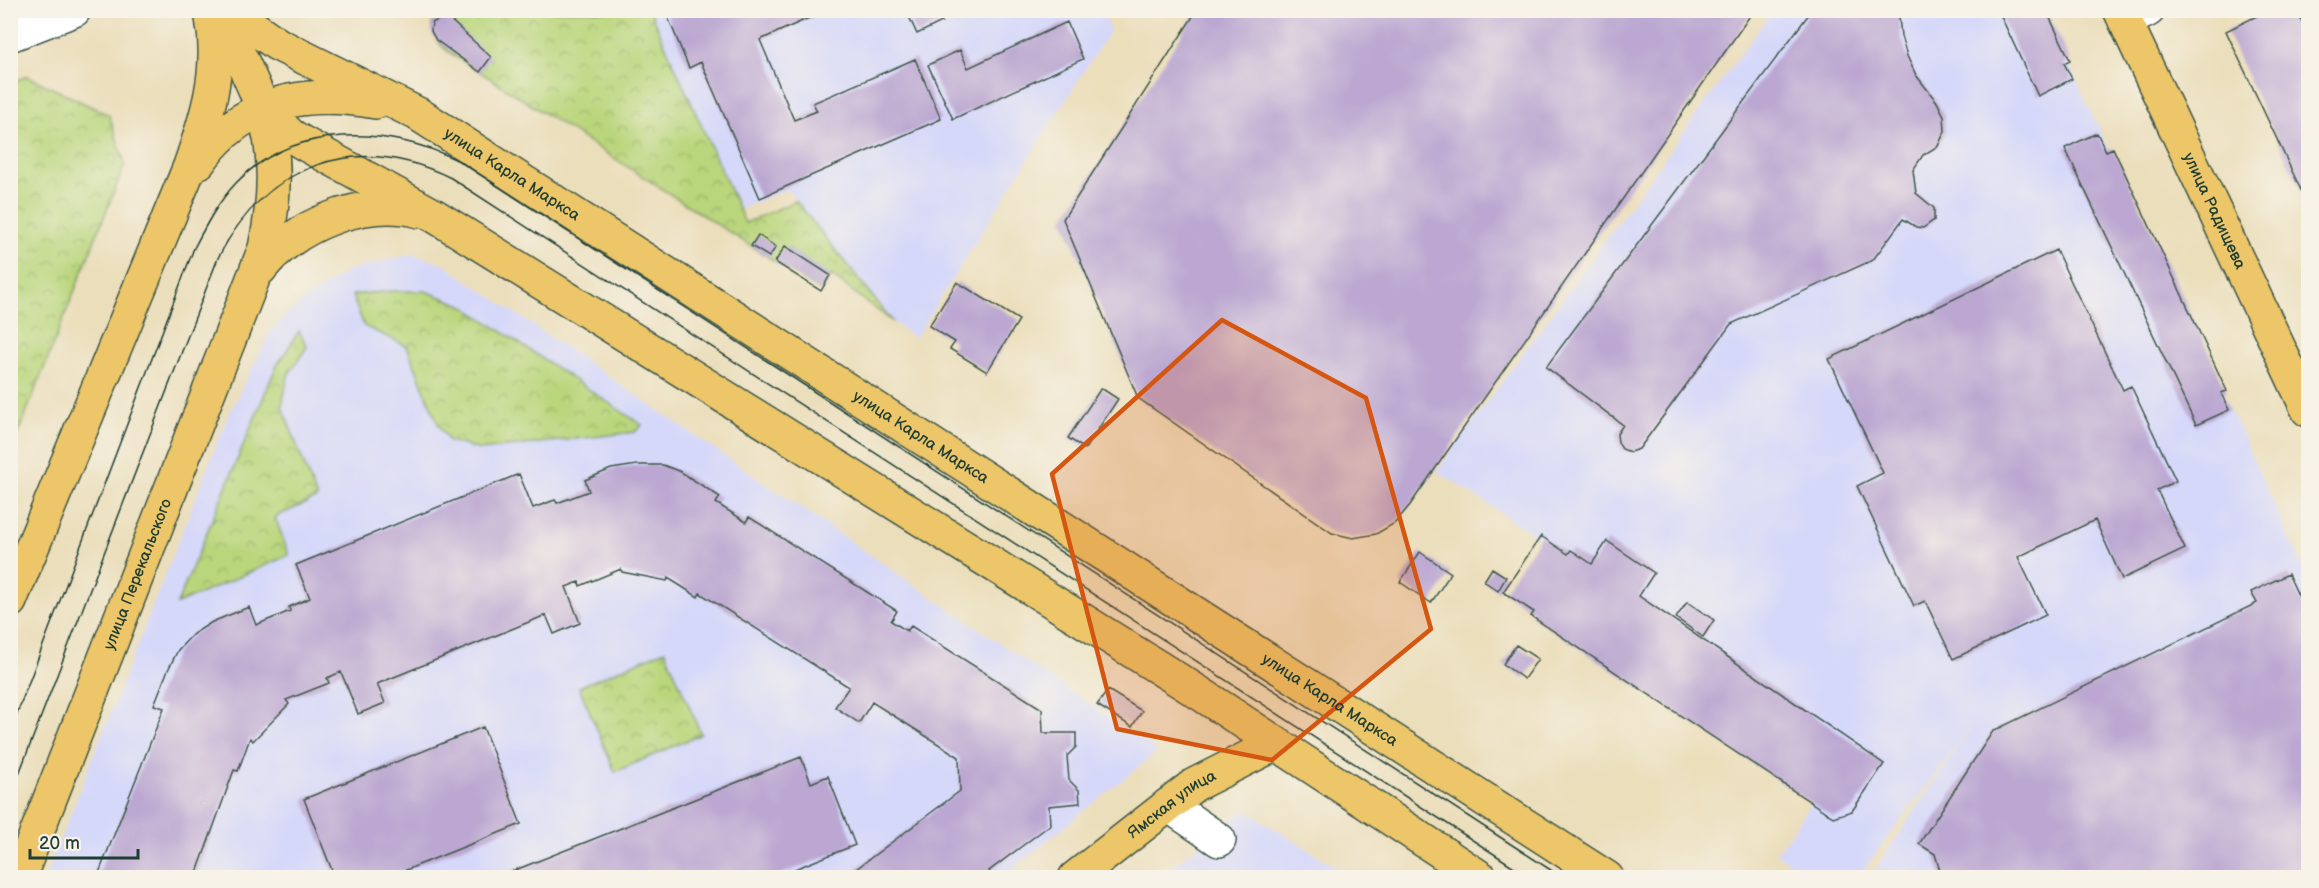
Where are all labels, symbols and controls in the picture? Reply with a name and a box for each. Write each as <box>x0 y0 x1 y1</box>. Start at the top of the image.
street label: улица Карла Маркса <box>441 124 584 225</box>
street label: улица Радищева <box>2179 149 2250 273</box>
street label: улица Карла Маркса <box>849 387 993 488</box>
street label: улица Перекальского <box>99 496 176 653</box>
street label: улица Карла Маркса <box>1258 649 1402 751</box>
street label: Ямская улица <box>1124 766 1220 843</box>
scale bar <box>30 822 138 860</box>
text: 20 m <box>39 833 80 854</box>

